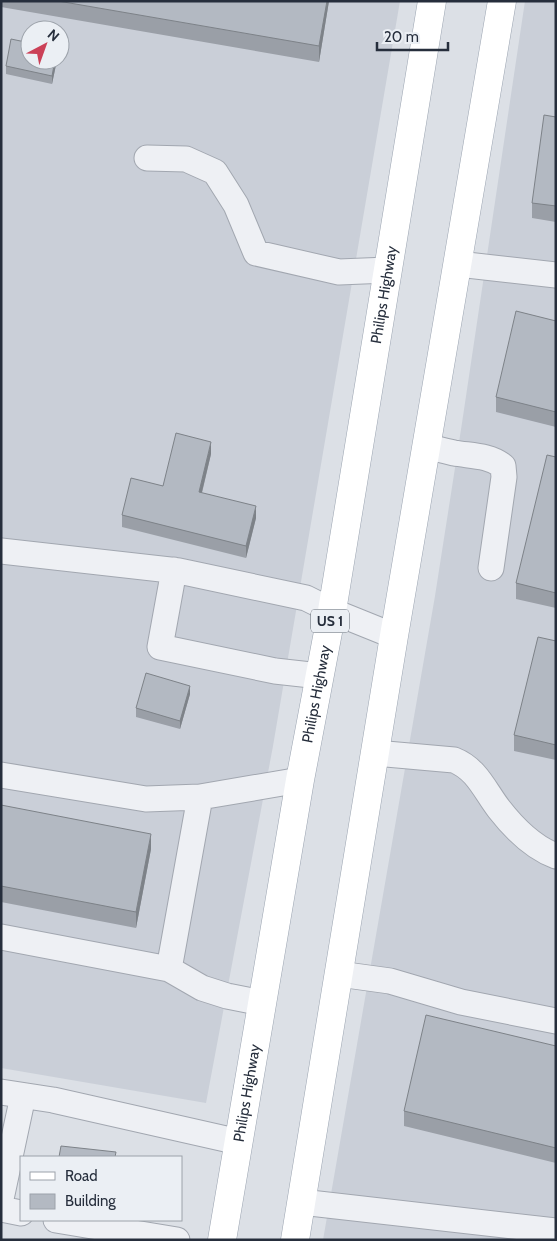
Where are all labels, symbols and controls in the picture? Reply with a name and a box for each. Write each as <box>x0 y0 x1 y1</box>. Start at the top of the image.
north arrow <box>20 20 70 70</box>
scale bar <box>377 20 448 52</box>
text: N <box>44 25 63 45</box>
text: 20 m <box>384 28 419 46</box>
street label: Philips Highway <box>367 244 401 345</box>
road number: US 1 <box>311 610 349 632</box>
street label: Philips Highway <box>298 643 334 744</box>
street label: Philips Highway <box>230 1042 264 1143</box>
legend <box>20 1156 182 1221</box>
text: Road <box>65 1167 98 1185</box>
text: Building <box>65 1192 116 1210</box>

